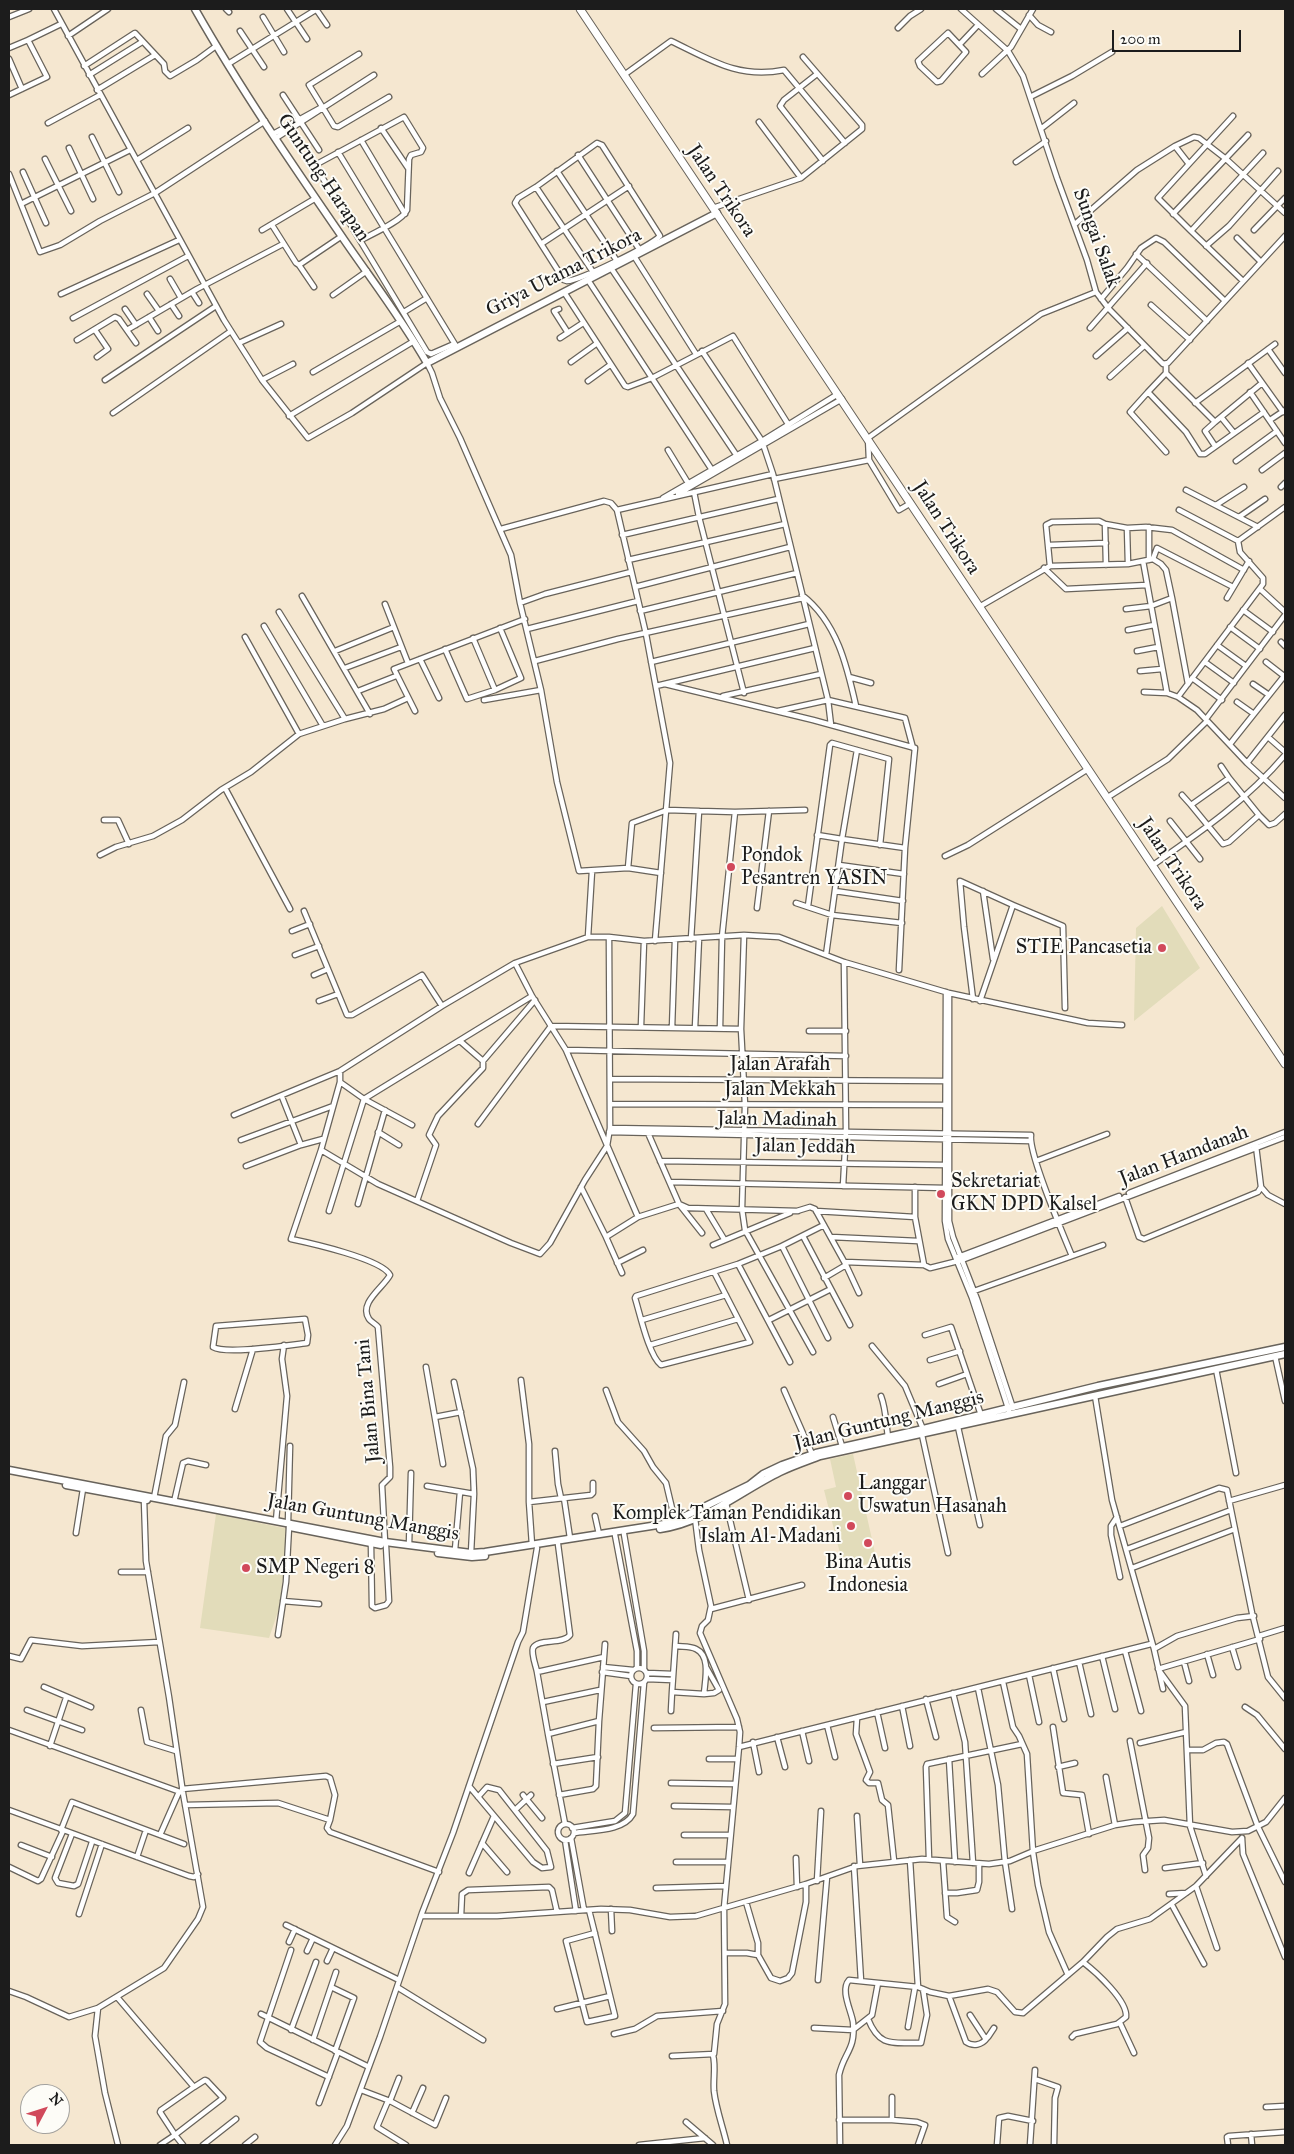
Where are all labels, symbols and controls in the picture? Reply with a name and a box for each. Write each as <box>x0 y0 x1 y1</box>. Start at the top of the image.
scale bar <box>1114 20 1243 52</box>
text: 200 m <box>1120 30 1161 48</box>
street label: Guntung Harapan <box>271 109 375 247</box>
street label: Jalan Trikora <box>681 140 761 242</box>
street label: Sungai Salak <box>1067 185 1125 291</box>
street label: Griya Utama Trikora <box>482 223 646 323</box>
street label: Jalan Trikora <box>907 477 985 579</box>
street label: Jalan Trikora <box>1132 813 1212 915</box>
place label: Pondok Pesantren YASIN <box>741 844 887 891</box>
marker: Pondok Pesantren YASIN <box>725 861 737 873</box>
place label: STIE Pancasetia <box>1016 936 1152 960</box>
marker: STIE Pancasetia <box>1156 942 1168 954</box>
street label: Jalan Arafah <box>730 1053 830 1077</box>
street label: Jalan Mekkah <box>724 1078 836 1102</box>
street label: Jalan Madinah <box>717 1107 837 1133</box>
street label: Jalan Hamdanah <box>1116 1120 1252 1192</box>
street label: Jalan Jeddah <box>754 1134 856 1160</box>
place label: Sekretariat GKN DPD Kalsel <box>951 1170 1097 1217</box>
marker: Sekretariat GKN DPD Kalsel <box>935 1188 947 1200</box>
street label: Jalan Bina Tani <box>352 1338 386 1464</box>
street label: Jalan Guntung Manggis <box>792 1386 986 1456</box>
place label: Langgar Uswatun Hasanah <box>858 1472 1007 1519</box>
street label: Jalan Guntung Manggis <box>265 1489 461 1547</box>
marker: Langgar Uswatun Hasanah <box>842 1490 854 1502</box>
place label: Komplek Taman Pendidikan Islam Al-Madani <box>612 1502 841 1549</box>
marker: Komplek Taman Pendidikan Islam Al-Madani <box>845 1520 857 1532</box>
marker: Bina Autis Indonesia <box>862 1537 874 1549</box>
place label: Bina Autis Indonesia <box>825 1551 911 1598</box>
place label: SMP Negeri 8 <box>256 1556 374 1580</box>
marker: SMP Negeri 8 <box>240 1562 252 1574</box>
north arrow <box>20 2084 70 2134</box>
text: N <box>46 2090 66 2110</box>

